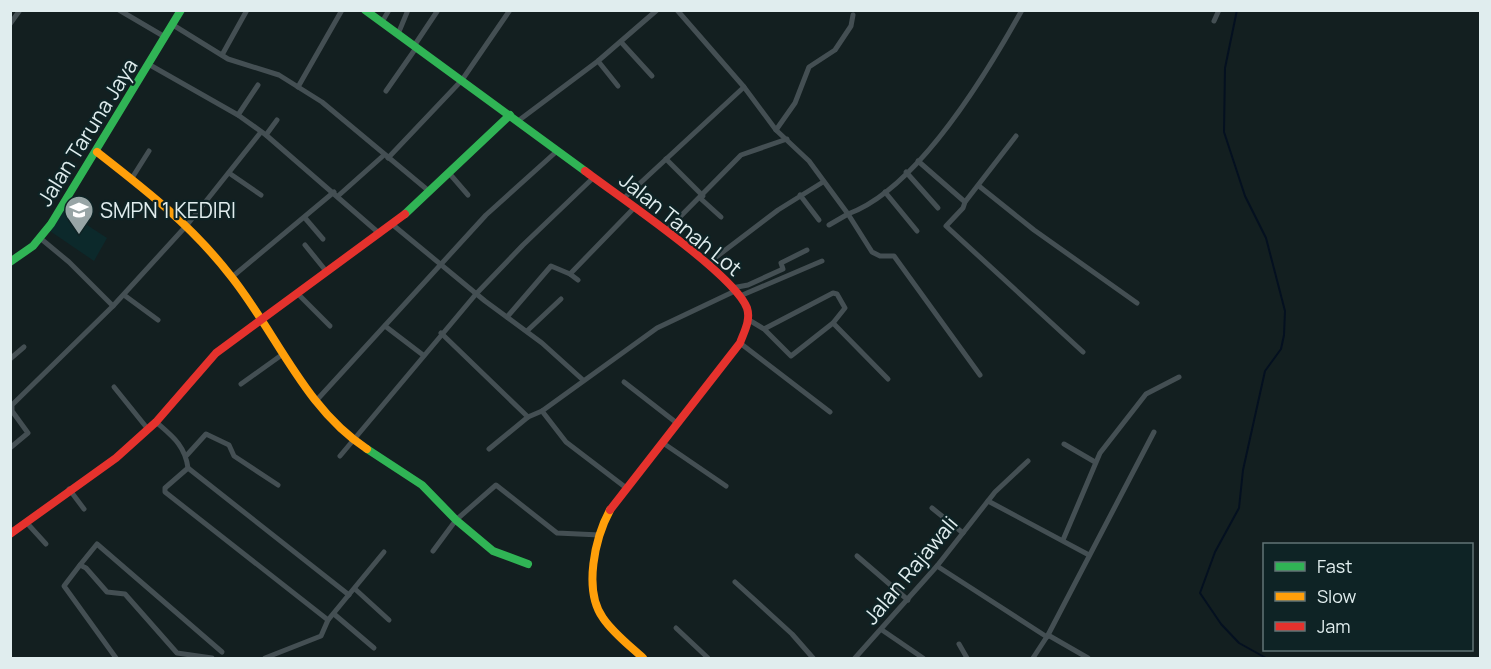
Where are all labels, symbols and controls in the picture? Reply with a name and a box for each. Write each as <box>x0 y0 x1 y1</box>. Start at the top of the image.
street label: Jalan Taruna Jaya <box>30 53 144 211</box>
street label: Jalan Tanah Lot <box>614 166 748 282</box>
school or university icon: SMPN 1 KEDIRI <box>63 194 95 236</box>
place label: SMPN 1 KEDIRI <box>100 196 236 224</box>
street label: Jalan Rajawali <box>857 510 963 630</box>
legend <box>1263 543 1473 651</box>
text: Fast <box>1317 554 1352 578</box>
text: Slow <box>1317 584 1357 608</box>
text: Jam <box>1317 614 1351 638</box>

